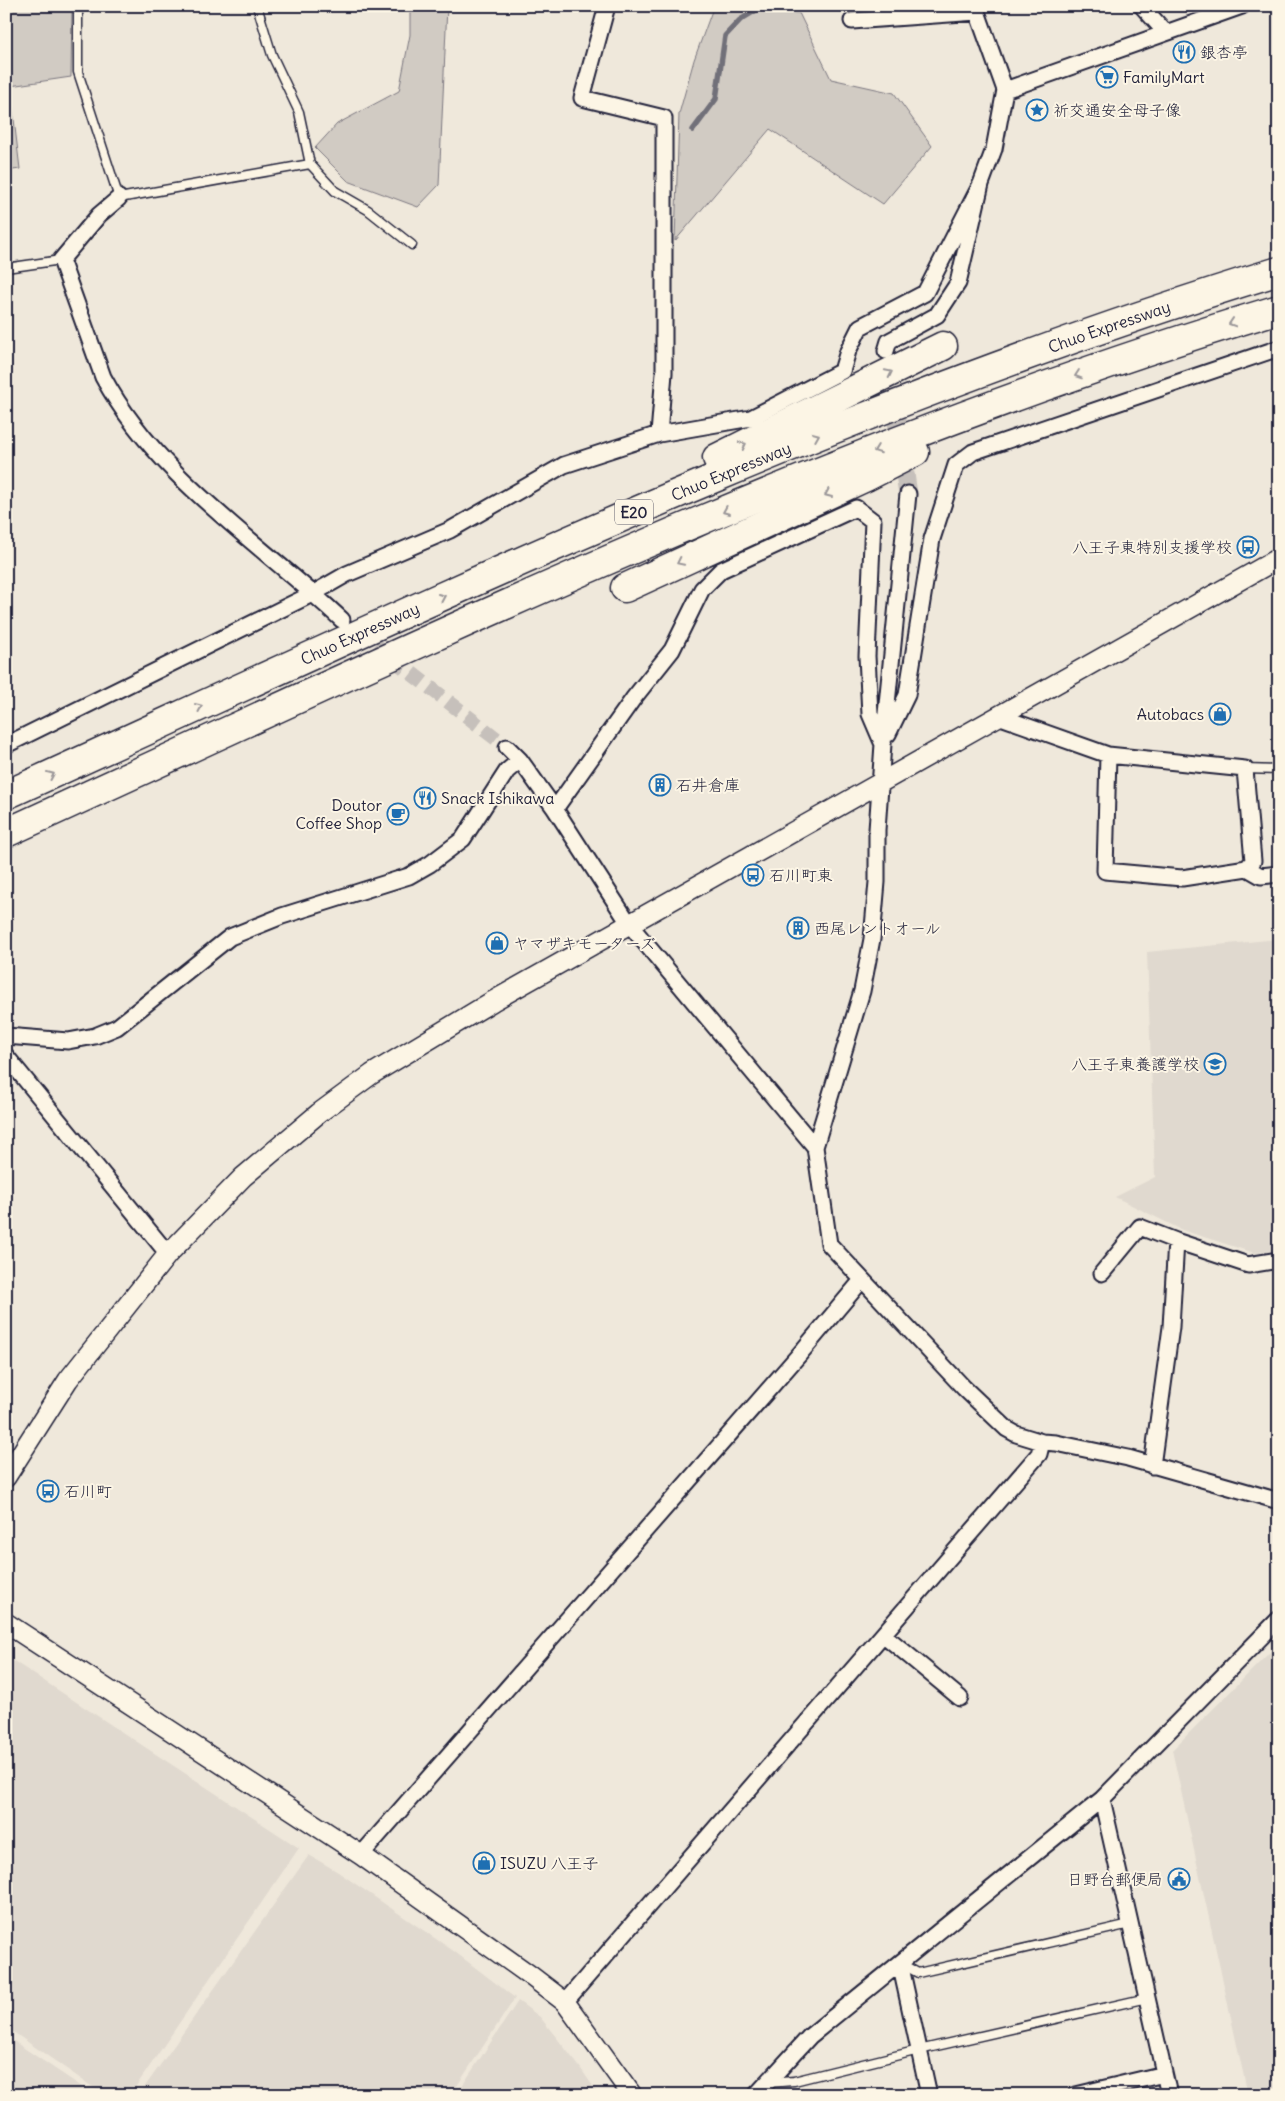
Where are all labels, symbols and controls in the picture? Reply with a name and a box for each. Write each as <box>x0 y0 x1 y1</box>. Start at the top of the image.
restaurant icon: 銀杏亭 <box>1172 40 1196 64</box>
place label: 銀杏亭 <box>1200 42 1248 62</box>
supermarket icon: FamilyMart <box>1095 65 1119 89</box>
place label: FamilyMart <box>1123 67 1205 87</box>
place icon: 祈交通安全母子像 <box>1025 98 1049 122</box>
place label: 祈交通安全母子像 <box>1053 100 1181 120</box>
street label: Chuo Expressway <box>1045 296 1173 357</box>
one-way arrow <box>1228 317 1237 327</box>
one-way arrow <box>884 369 893 379</box>
one-way arrow <box>1074 369 1083 379</box>
one-way arrow <box>811 431 820 442</box>
street label: Chuo Expressway <box>668 438 794 505</box>
one-way arrow <box>738 441 747 451</box>
one-way arrow <box>873 444 881 454</box>
one-way arrow <box>824 488 833 499</box>
road number: E20 <box>615 500 653 524</box>
one-way arrow <box>722 505 731 515</box>
bus stop icon: 八王子東特別支援学校 <box>1236 535 1260 559</box>
place label: 八王子東特別支援学校 <box>1072 537 1232 557</box>
one-way arrow <box>676 555 685 566</box>
one-way arrow <box>437 592 446 603</box>
street label: Chuo Expressway <box>297 598 422 669</box>
shop icon: Autobacs <box>1208 702 1232 726</box>
one-way arrow <box>194 703 203 714</box>
place label: Autobacs <box>1137 704 1204 724</box>
one-way arrow <box>46 770 55 781</box>
building icon: 石井倉庫 <box>648 773 672 797</box>
place label: 石井倉庫 <box>676 775 740 795</box>
restaurant icon: Snack Ishikawa <box>413 786 437 810</box>
place label: Snack Ishikawa <box>441 788 554 808</box>
place label: Doutor Coffee Shop <box>295 795 382 833</box>
cafe icon: Doutor Coffee Shop <box>386 802 410 826</box>
bus stop icon: 石川町東 <box>741 863 765 887</box>
place label: 石川町東 <box>769 865 833 885</box>
building icon: 西尾レントオール <box>786 916 810 940</box>
place label: 西尾レントオール <box>814 918 941 938</box>
shop icon: ヤマザキモーターズ <box>485 931 509 955</box>
place label: ヤマザキモーターズ <box>513 933 655 953</box>
school or university icon: 八王子東養護学校 <box>1203 1052 1227 1076</box>
place label: 八王子東養護学校 <box>1071 1054 1199 1074</box>
bus stop icon: 石川町 <box>36 1479 60 1503</box>
place label: 石川町 <box>64 1481 112 1501</box>
shop icon: ISUZU 八王子 <box>472 1851 496 1875</box>
place label: ISUZU 八王子 <box>500 1853 599 1873</box>
public building icon: 日野台郵便局 <box>1167 1867 1191 1891</box>
place label: 日野台郵便局 <box>1067 1869 1163 1889</box>

